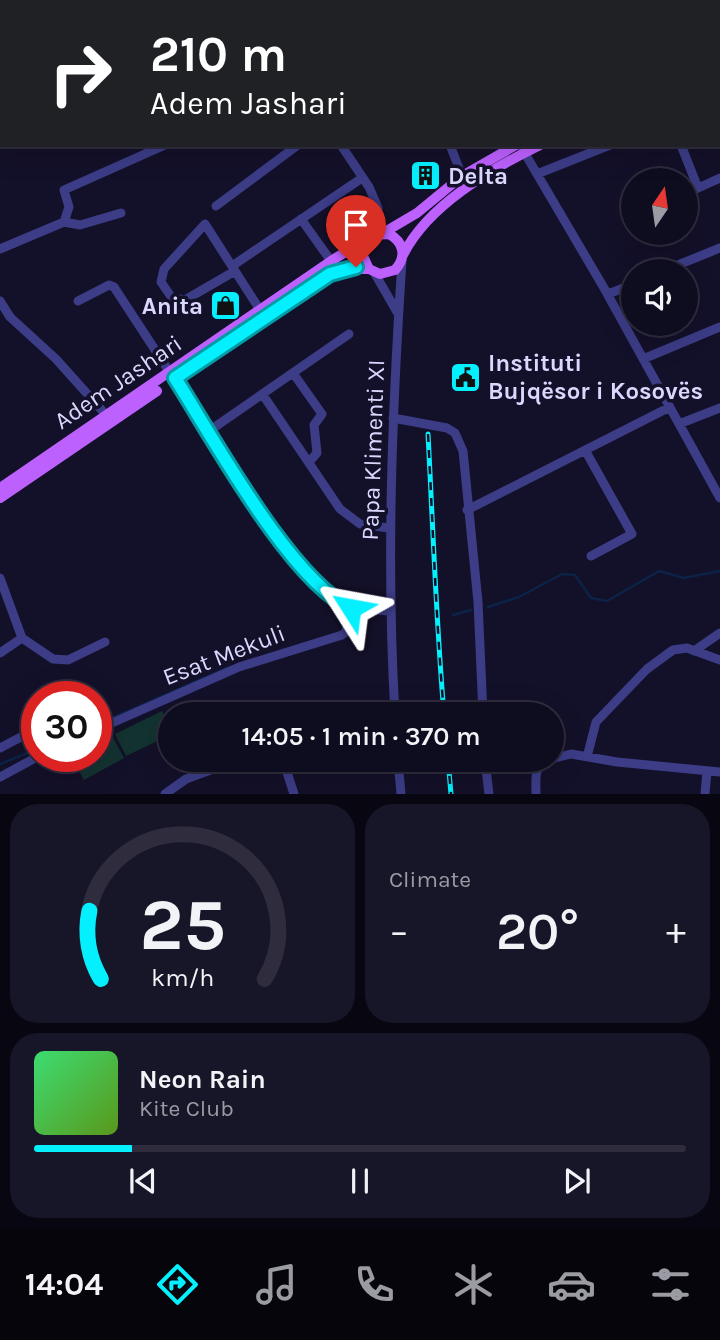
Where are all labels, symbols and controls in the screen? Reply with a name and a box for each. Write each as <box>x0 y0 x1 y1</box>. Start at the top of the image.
text: 210 m <box>150 26 287 83</box>
icon: right <box>35 28 126 119</box>
text: Adem Jashari <box>150 85 347 122</box>
building icon: Delta <box>408 159 442 193</box>
place label: Delta <box>448 162 508 190</box>
north arrow <box>621 168 698 245</box>
map controls <box>621 168 698 336</box>
pin <box>326 195 386 267</box>
icon: arrive <box>337 206 375 244</box>
button: sound <box>621 259 698 336</box>
shop icon: Anita <box>209 289 243 323</box>
place label: Anita <box>142 292 203 320</box>
street label: Adem Jashari <box>49 329 187 435</box>
place label: Instituti Bujqësor i Kosovës <box>488 349 703 405</box>
street label: Papa Klimenti XI <box>356 359 390 541</box>
public building icon: Instituti Bujqësor i Kosovës <box>448 360 482 394</box>
position arrow <box>314 571 388 645</box>
street label: Esat Mekuli <box>159 619 289 691</box>
speed limit sign: 30 <box>21 681 112 772</box>
text: 14:05 · 1 min · 370 m <box>241 721 481 752</box>
text: Climate <box>389 866 471 893</box>
text: 25 <box>139 883 226 968</box>
text: 20° <box>496 901 579 962</box>
text: − <box>389 909 409 954</box>
text: + <box>666 909 686 954</box>
text: km/h <box>151 963 214 992</box>
text: Neon Rain <box>139 1064 266 1095</box>
text: Kite Club <box>139 1095 234 1122</box>
icon: previous <box>124 1162 162 1200</box>
icon: pause <box>341 1162 379 1200</box>
icon: next <box>558 1162 596 1200</box>
icon: directions <box>153 1260 202 1309</box>
icon: music <box>252 1260 301 1309</box>
icon: phone <box>350 1260 399 1309</box>
icon: climate <box>449 1260 498 1309</box>
icon: car <box>547 1260 596 1309</box>
icon: filters <box>646 1260 695 1309</box>
text: 14:04 <box>25 1266 103 1303</box>

